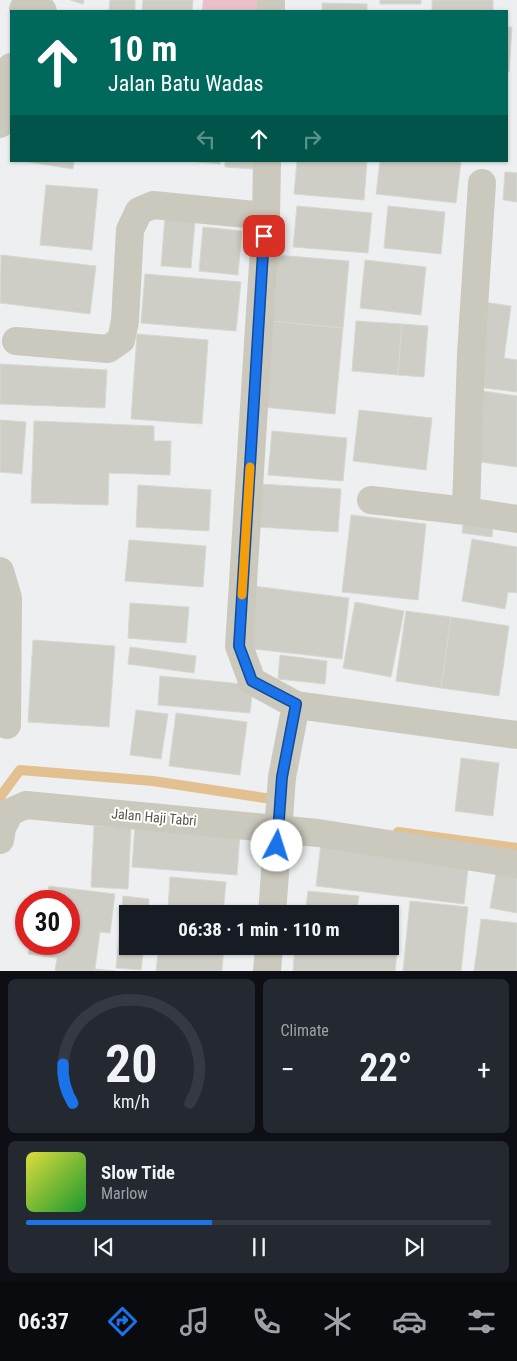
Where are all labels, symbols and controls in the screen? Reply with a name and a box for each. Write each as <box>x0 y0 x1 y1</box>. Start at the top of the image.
text: 10 m <box>108 29 177 70</box>
icon: ahead <box>25 30 90 95</box>
text: Jalan Batu Wadas <box>108 71 264 96</box>
icon: left <box>192 125 220 153</box>
icon: ahead <box>245 125 273 153</box>
icon: right <box>298 125 326 153</box>
pin <box>243 215 285 257</box>
icon: arrive <box>250 222 278 250</box>
street label: Jalan Haji Tabri <box>111 805 197 829</box>
position arrow <box>250 819 302 871</box>
speed limit sign: 30 <box>15 890 80 955</box>
text: 06:38 · 1 min · 110 m <box>178 918 340 941</box>
text: Climate <box>281 1021 329 1040</box>
text: 20 <box>105 1034 158 1095</box>
text: 22° <box>359 1046 412 1090</box>
text: − <box>281 1053 295 1086</box>
text: + <box>477 1053 491 1086</box>
text: km/h <box>113 1091 150 1112</box>
text: Slow Tide <box>101 1161 175 1184</box>
text: Marlow <box>101 1184 148 1203</box>
icon: previous <box>90 1233 118 1261</box>
icon: pause <box>245 1233 273 1261</box>
icon: next <box>400 1233 428 1261</box>
icon: directions <box>105 1304 140 1339</box>
icon: music <box>177 1304 212 1339</box>
icon: phone <box>249 1304 284 1339</box>
icon: climate <box>320 1304 355 1339</box>
icon: car <box>392 1304 427 1339</box>
icon: filters <box>464 1304 499 1339</box>
text: 06:37 <box>18 1309 69 1334</box>

